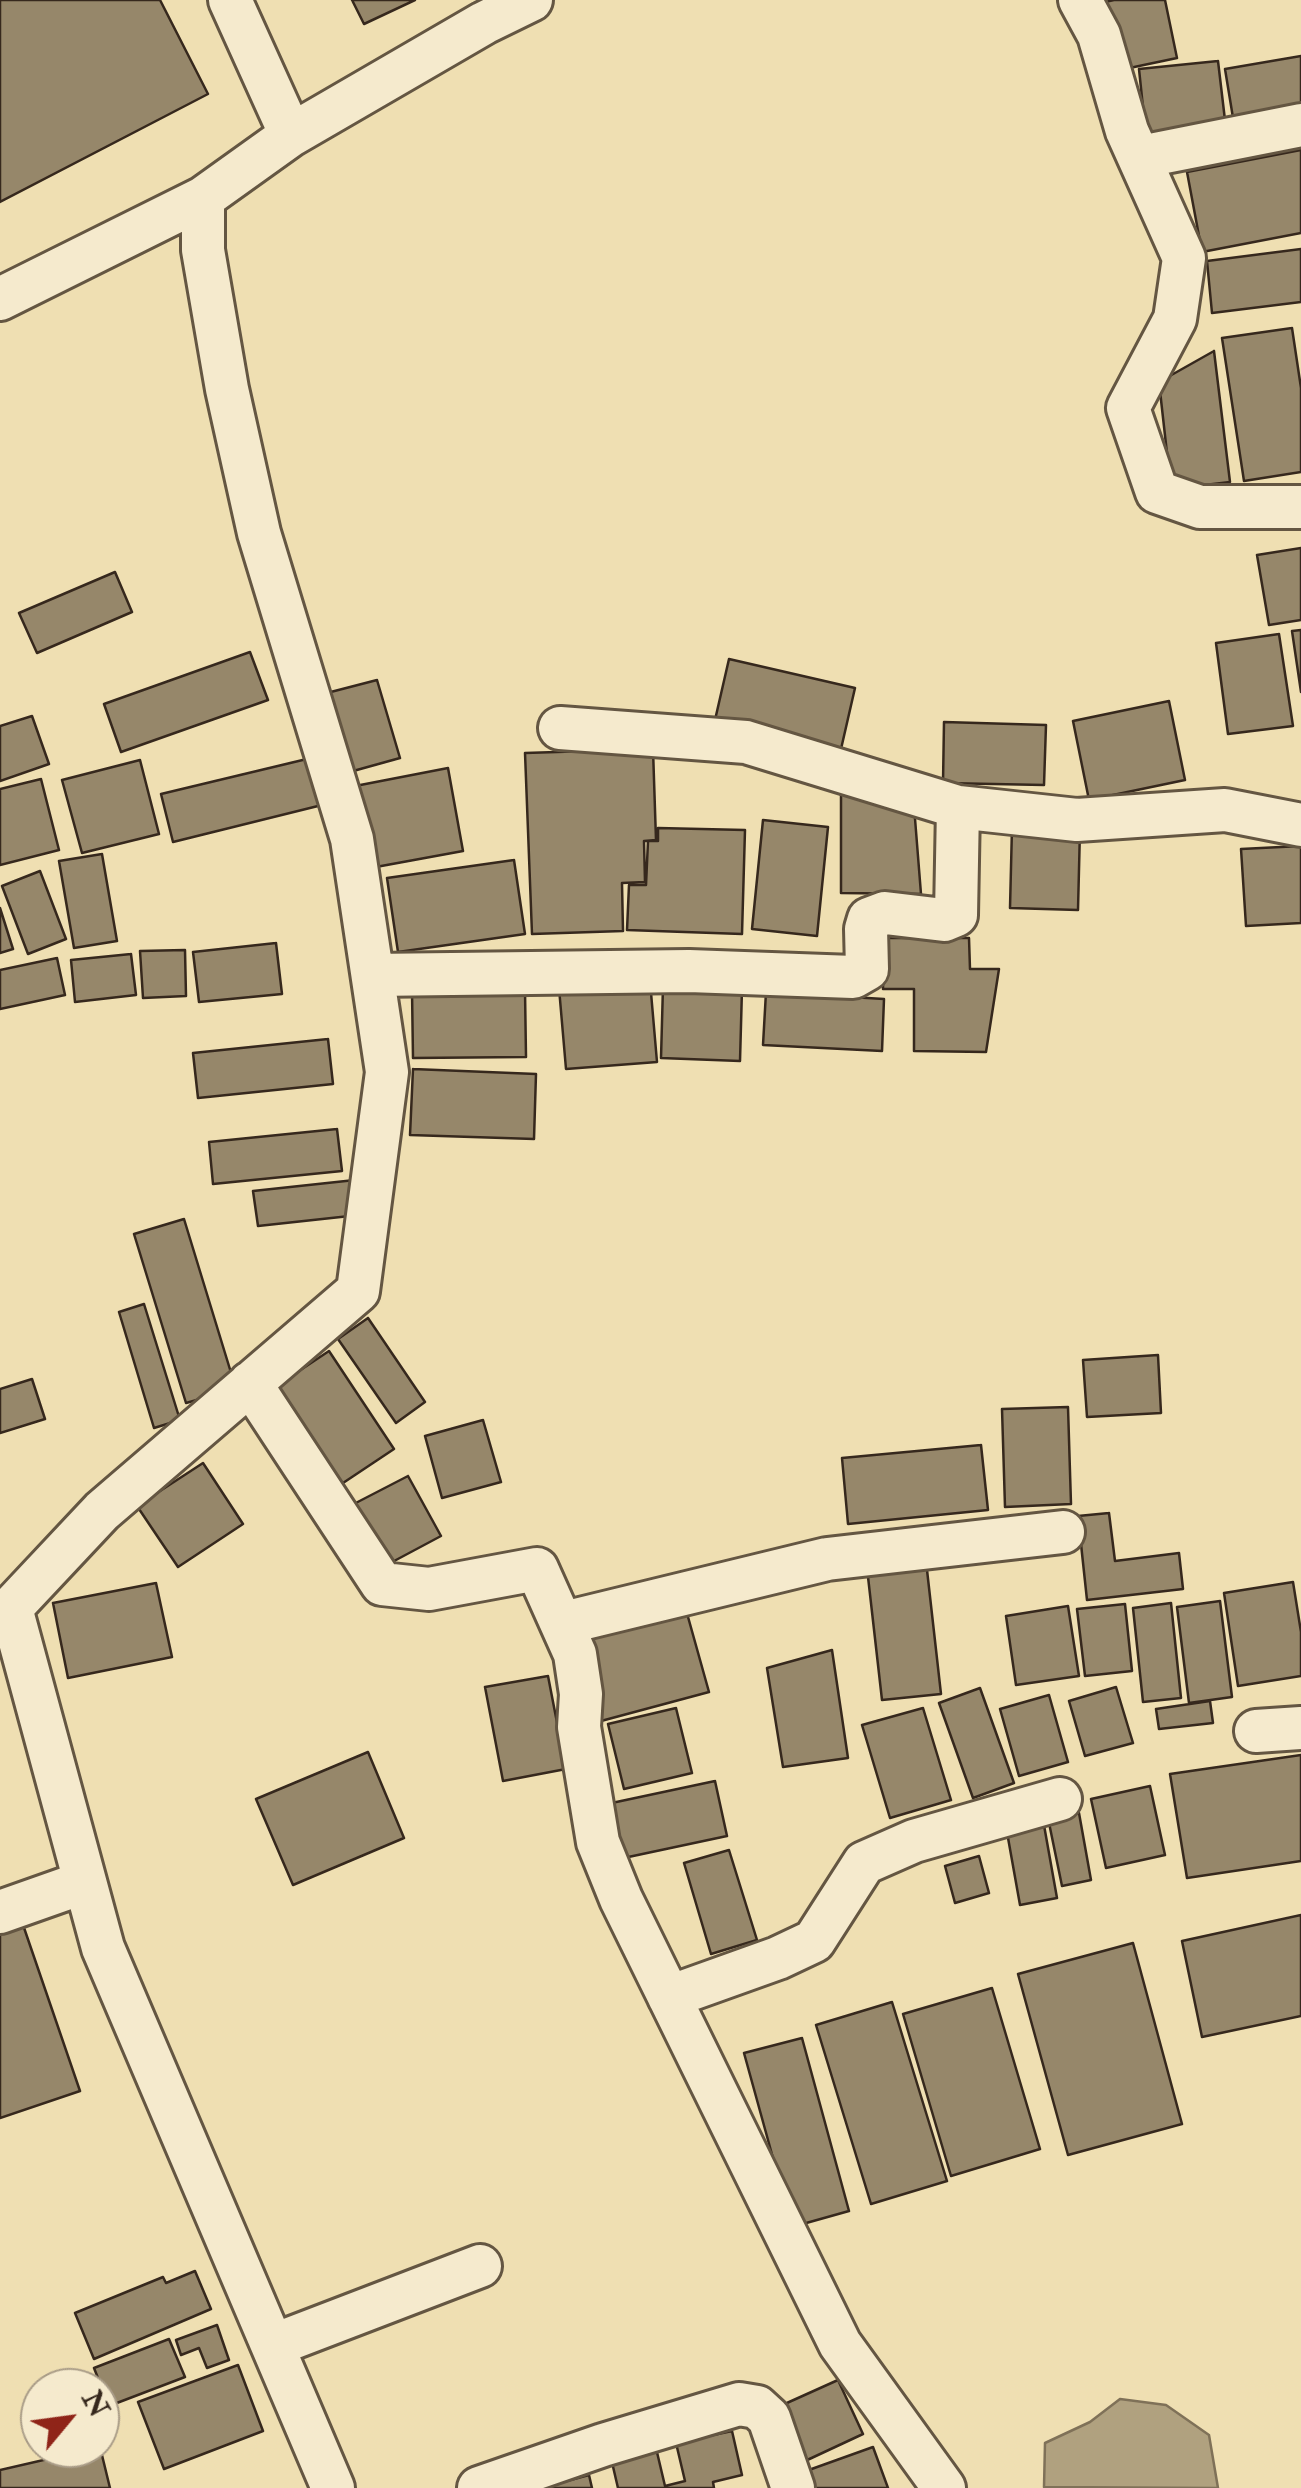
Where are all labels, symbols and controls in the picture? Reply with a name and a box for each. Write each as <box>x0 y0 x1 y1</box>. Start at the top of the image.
north arrow <box>20 2368 120 2468</box>
text: N <box>74 2385 116 2424</box>

